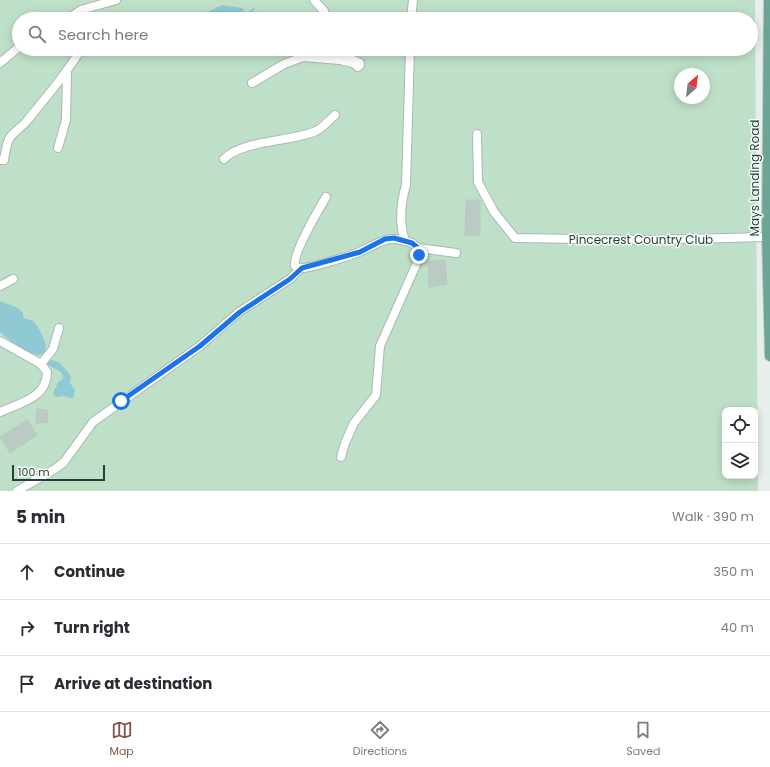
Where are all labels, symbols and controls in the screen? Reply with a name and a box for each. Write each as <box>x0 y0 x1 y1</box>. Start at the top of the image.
search box <box>12 12 758 56</box>
icon: search <box>26 23 48 45</box>
text: Search here <box>58 24 148 45</box>
north arrow <box>674 68 710 104</box>
street label: Mays Landing Road <box>746 120 763 236</box>
street label: Pincecrest Country Club <box>569 231 713 248</box>
route end <box>410 246 428 264</box>
route start <box>112 392 130 410</box>
map controls <box>722 407 758 479</box>
button: locate <box>722 407 758 443</box>
button: layers <box>722 443 758 479</box>
scale bar <box>12 463 105 482</box>
text: 100 m <box>18 464 50 480</box>
text: 5 min <box>16 505 65 529</box>
text: Walk · 390 m <box>672 507 754 526</box>
icon: ahead <box>16 561 38 583</box>
text: Continue <box>54 561 125 582</box>
text: 350 m <box>713 562 754 581</box>
icon: right <box>16 617 38 639</box>
text: Turn right <box>54 617 130 638</box>
text: 40 m <box>721 618 754 637</box>
icon: arrive <box>16 673 38 695</box>
text: Arrive at destination <box>54 673 212 694</box>
tab: Map <box>109 719 134 760</box>
tab: Directions <box>353 719 407 760</box>
tab: Saved <box>626 719 661 760</box>

